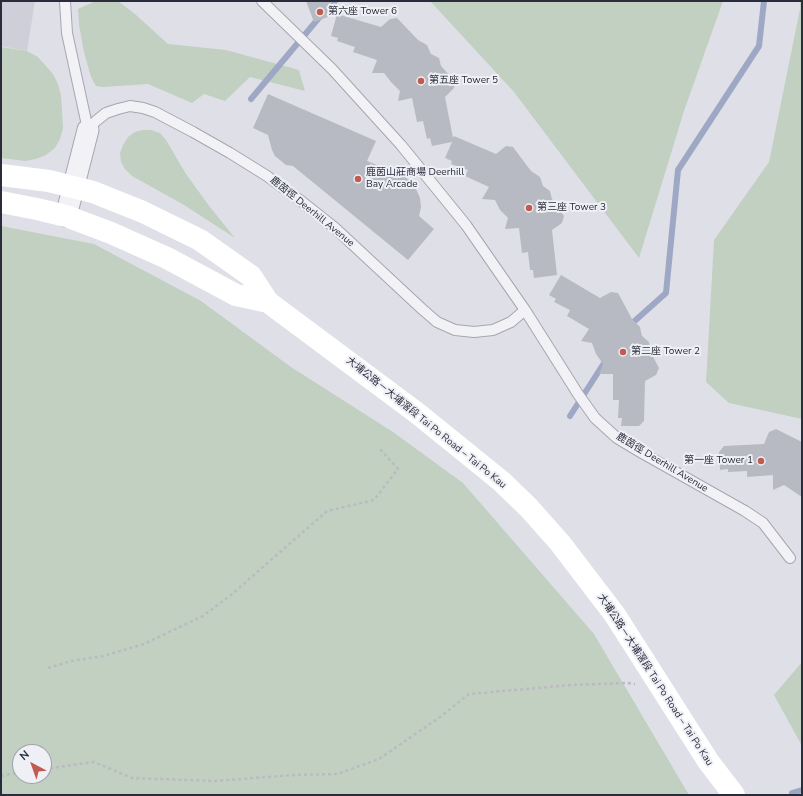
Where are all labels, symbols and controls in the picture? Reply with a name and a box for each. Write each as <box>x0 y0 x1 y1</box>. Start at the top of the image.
place label: 第六座 Tower 6 <box>328 6 397 18</box>
marker: 第六座 Tower 6 <box>315 7 325 17</box>
place label: 第五座 Tower 5 <box>429 75 498 87</box>
marker: 第五座 Tower 5 <box>416 76 426 86</box>
place label: 鹿茵山莊商場 Deerhill Bay Arcade <box>366 167 464 190</box>
street label: 鹿茵徑 Deerhill Avenue <box>268 174 356 250</box>
marker: 鹿茵山莊商場 Deerhill Bay Arcade <box>353 174 363 184</box>
place label: 第三座 Tower 3 <box>537 202 606 214</box>
marker: 第三座 Tower 3 <box>524 203 534 213</box>
place label: 第二座 Tower 2 <box>631 346 700 358</box>
marker: 第二座 Tower 2 <box>618 347 628 357</box>
street label: 大埔公路－大埔滘段 Tai Po Road – Tai Po Kau <box>344 355 508 491</box>
street label: 鹿茵徑 Deerhill Avenue <box>614 431 710 495</box>
place label: 第一座 Tower 1 <box>684 455 753 467</box>
marker: 第一座 Tower 1 <box>756 456 766 466</box>
street label: 大埔公路－大埔滘段 Tai Po Road – Tai Po Kau <box>595 592 715 768</box>
north arrow <box>12 744 52 784</box>
text: N <box>16 747 32 764</box>

